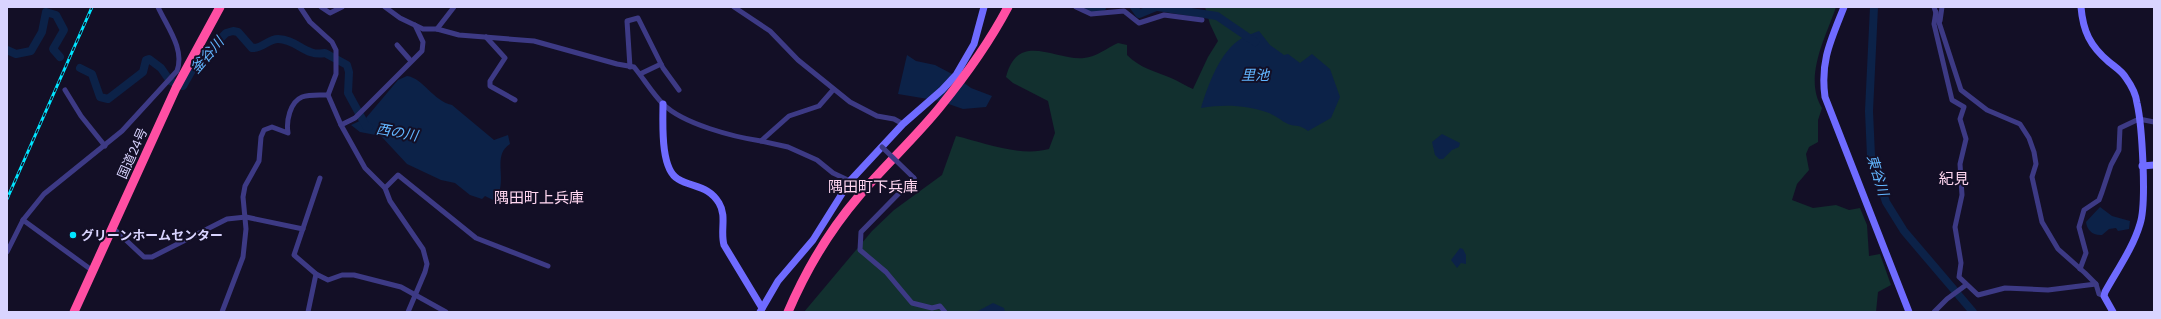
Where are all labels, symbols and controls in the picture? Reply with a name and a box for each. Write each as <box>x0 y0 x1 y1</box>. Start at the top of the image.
water label: 釜谷川 <box>186 32 229 77</box>
water label: 里池 <box>1241 66 1271 84</box>
water label: 西の川 <box>375 119 421 145</box>
street label: 国道24号 <box>114 125 151 181</box>
water label: 東谷川 <box>1863 152 1893 200</box>
district label: 紀見 <box>1939 169 1969 189</box>
district label: 隅田町下兵庫 <box>828 177 918 197</box>
district label: 隅田町上兵庫 <box>494 188 584 208</box>
place label: グリーンホームセンター <box>81 227 223 244</box>
marker: グリーンホームセンター <box>68 230 78 240</box>

